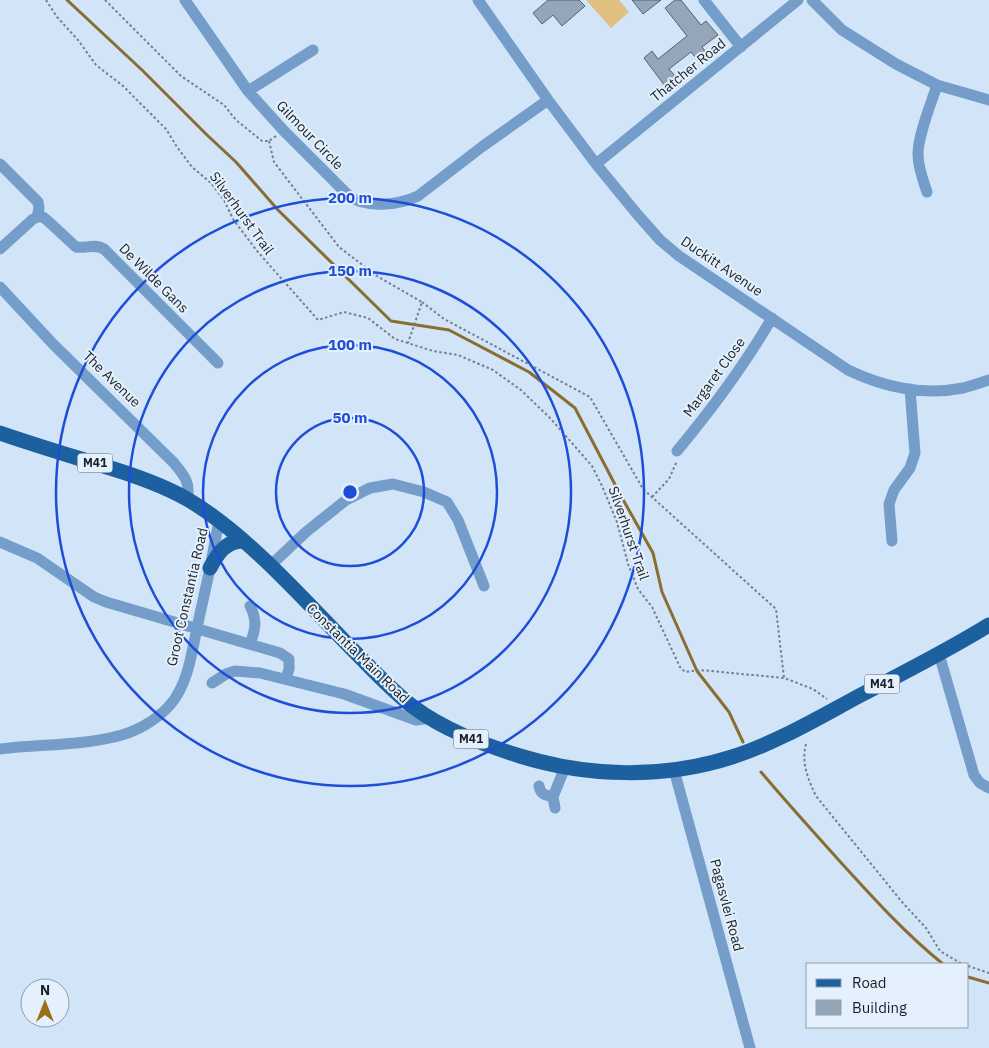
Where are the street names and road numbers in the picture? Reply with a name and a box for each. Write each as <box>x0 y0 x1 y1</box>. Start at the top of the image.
street label: Thatcher Road <box>647 34 729 106</box>
street label: Gilmour Circle <box>273 97 348 174</box>
street label: Silverhurst Trail <box>206 168 278 258</box>
street label: Duckitt Avenue <box>678 232 767 300</box>
street label: De Wilde Gans <box>115 239 193 317</box>
street label: Margaret Close <box>679 333 749 420</box>
street label: The Avenue <box>79 347 145 411</box>
road number: M41 <box>78 453 112 472</box>
street label: Silverhurst Trail <box>605 484 654 582</box>
street label: Groot Constantia Road <box>162 526 212 668</box>
street label: Constantia Main Road <box>303 599 413 707</box>
road number: M41 <box>864 674 900 694</box>
road number: M41 <box>454 730 488 749</box>
street label: Pagasvlei Road <box>706 857 748 953</box>

